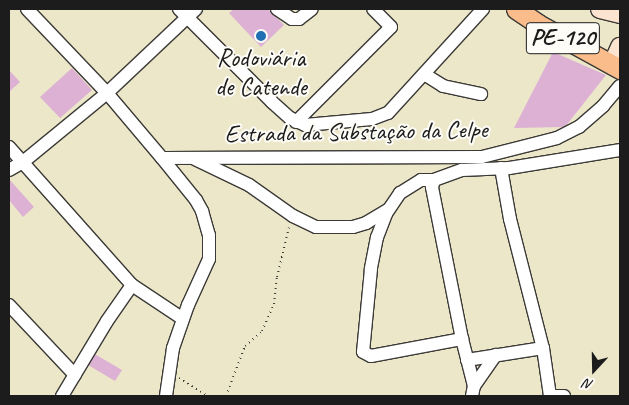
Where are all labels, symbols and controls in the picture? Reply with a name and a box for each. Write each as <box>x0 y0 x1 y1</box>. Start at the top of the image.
road number: PE-120 <box>526 16 600 59</box>
marker: Rodoviária de Catende <box>255 30 267 42</box>
place label: Rodoviária de Catende <box>215 44 307 103</box>
street label: Estrada da Substação da Celpe <box>224 115 488 149</box>
north arrow <box>569 345 619 395</box>
text: N <box>581 375 596 394</box>

